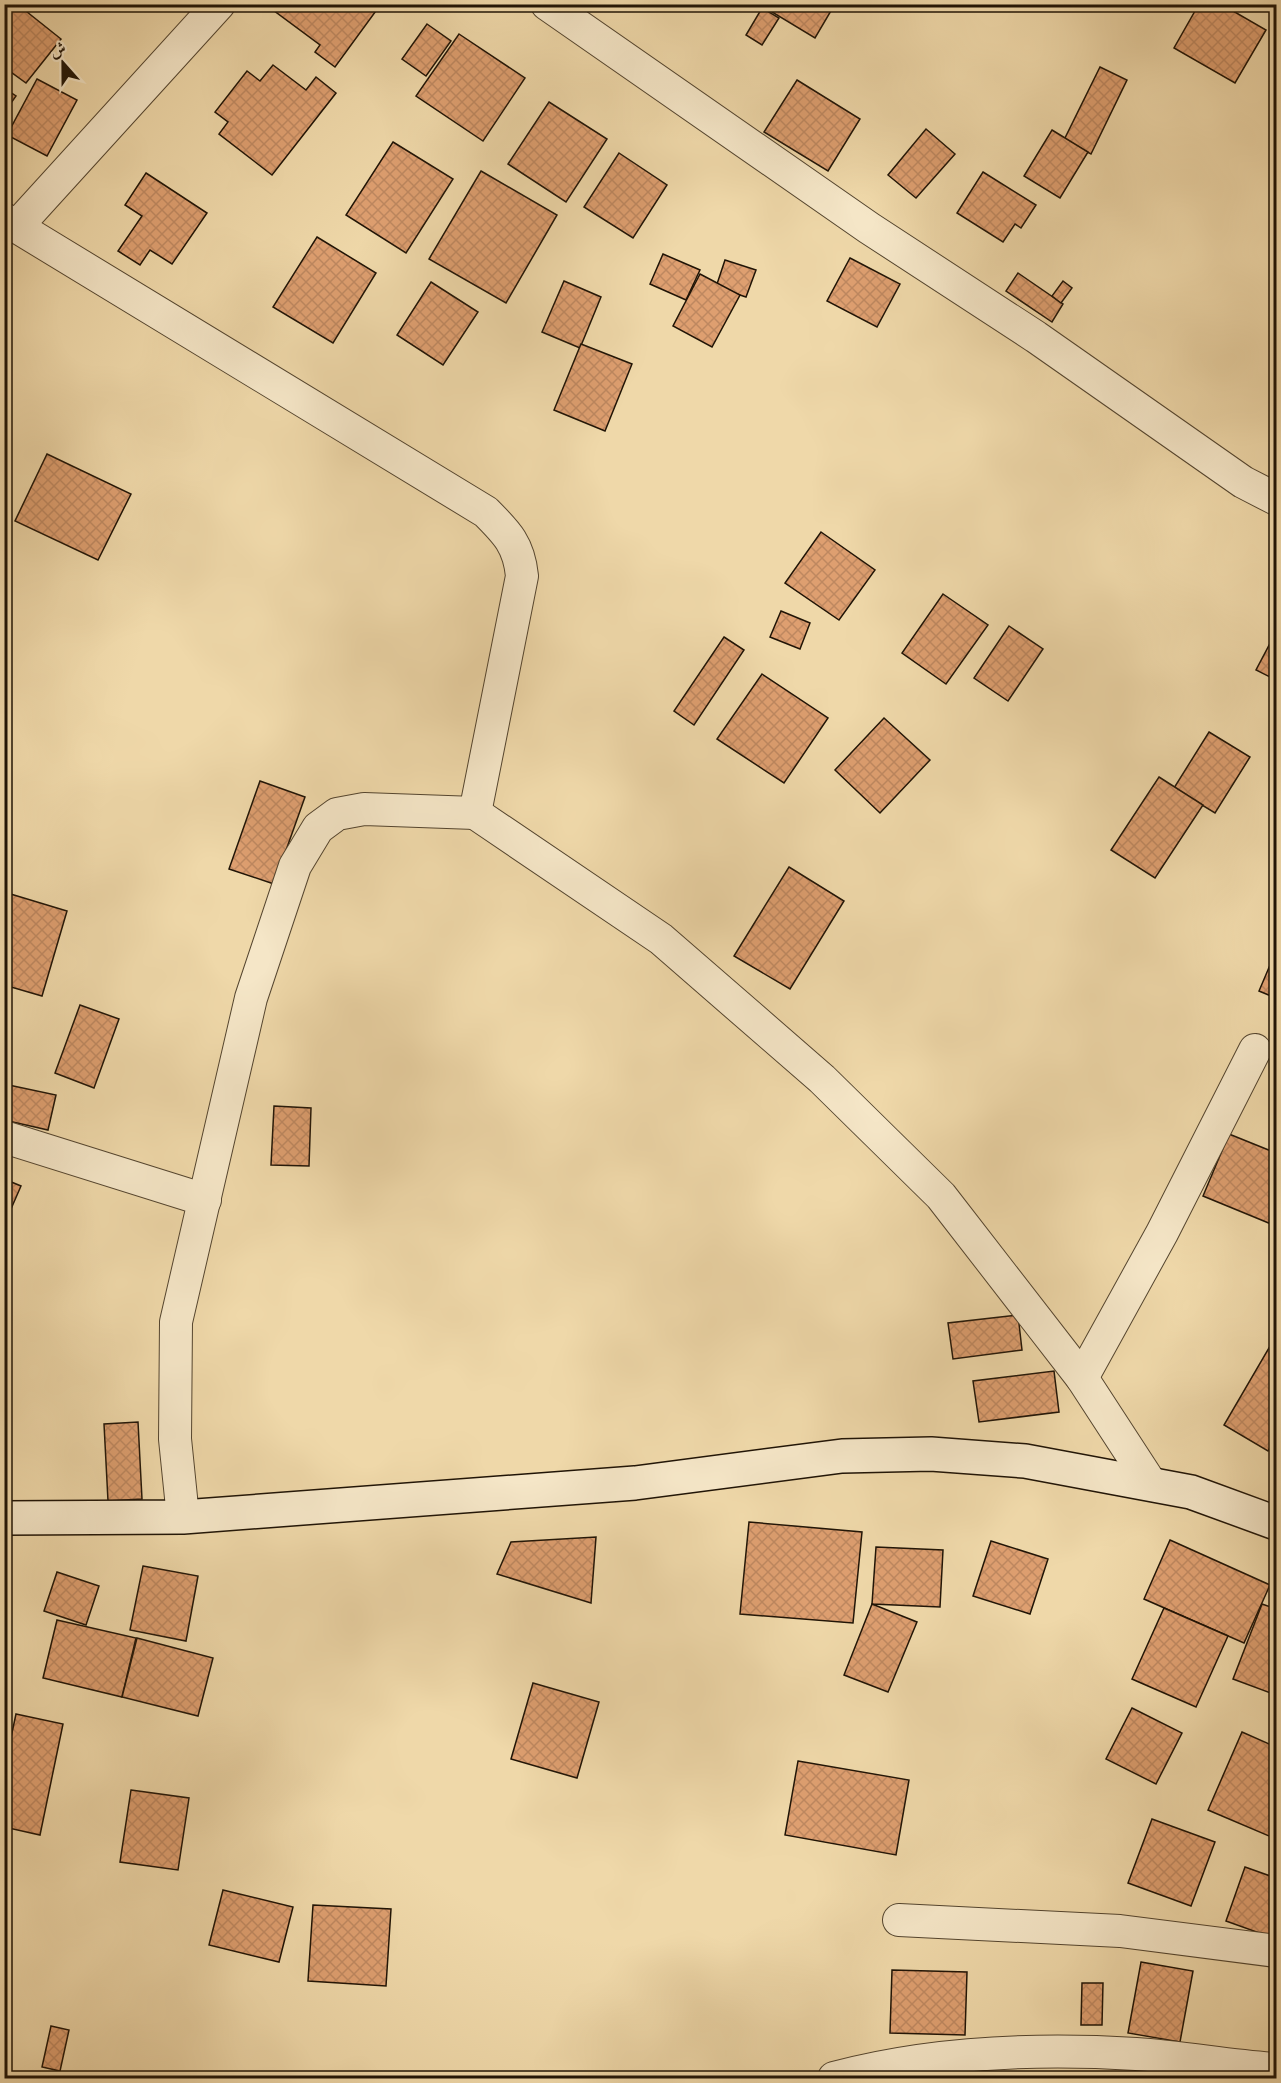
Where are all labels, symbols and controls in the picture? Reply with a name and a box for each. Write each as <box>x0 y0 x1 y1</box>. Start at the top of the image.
north arrow <box>33 33 93 93</box>
text: ش <box>47 38 69 62</box>

